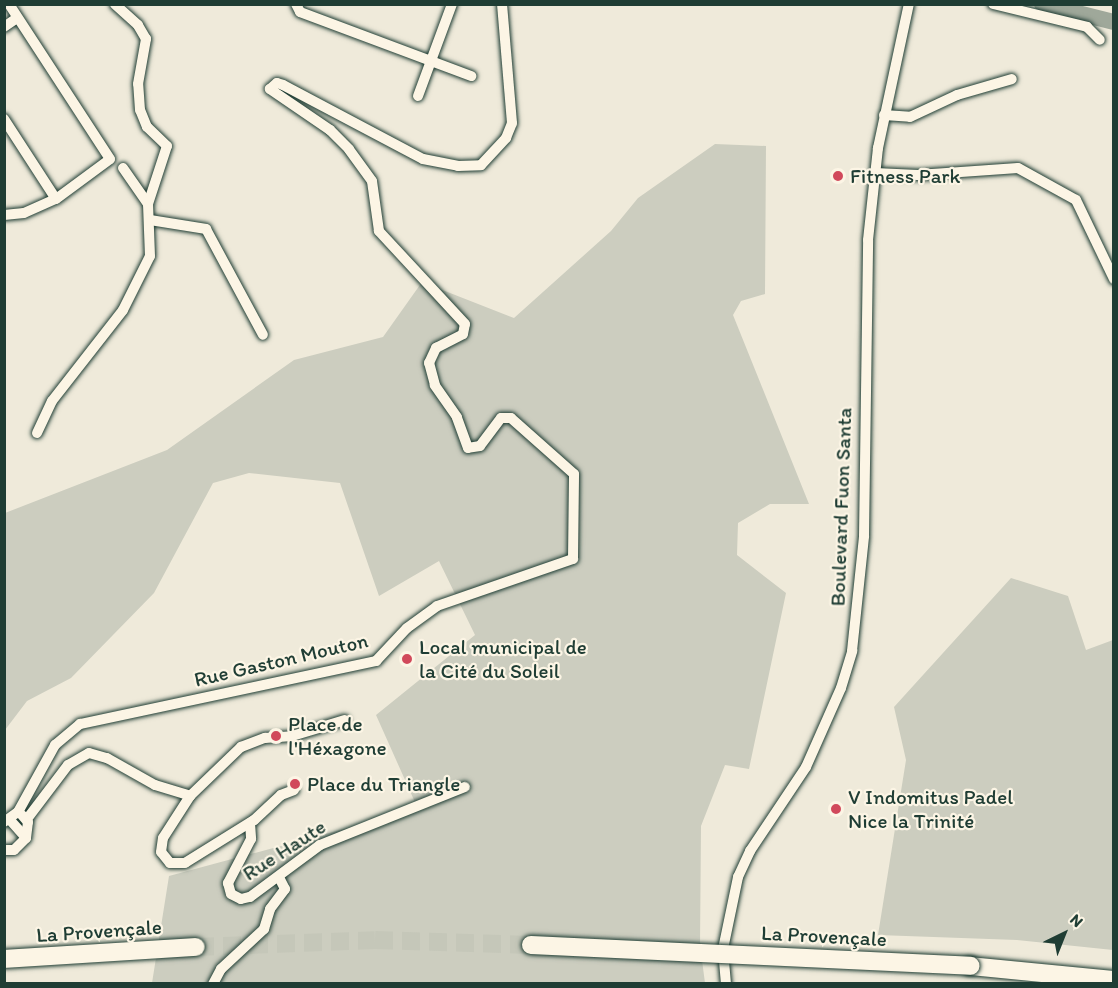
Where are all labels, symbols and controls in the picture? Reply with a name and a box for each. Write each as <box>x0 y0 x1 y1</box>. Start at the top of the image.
place label: Fitness Park <box>850 163 960 189</box>
marker: Fitness Park <box>831 169 845 183</box>
street label: Boulevard Fuon Santa <box>825 407 857 607</box>
street label: Rue Gaston Mouton <box>192 628 370 692</box>
place label: Local municipal de la Cité du Soleil <box>419 634 586 684</box>
marker: Local municipal de la Cité du Soleil <box>400 652 414 666</box>
place label: Place de l'Héxagone <box>288 711 387 761</box>
marker: Place de l'Héxagone <box>269 729 283 743</box>
place label: Place du Triangle <box>307 771 460 797</box>
marker: Place du Triangle <box>288 777 302 791</box>
place label: V Indomitus Padel Nice la Trinité <box>848 784 1013 834</box>
marker: V Indomitus Padel Nice la Trinité <box>829 802 843 816</box>
street label: Rue Haute <box>238 814 330 886</box>
north arrow <box>1034 904 1094 964</box>
text: N <box>1066 910 1087 931</box>
street label: La Provençale <box>35 914 163 948</box>
street label: La Provençale <box>761 920 887 952</box>

